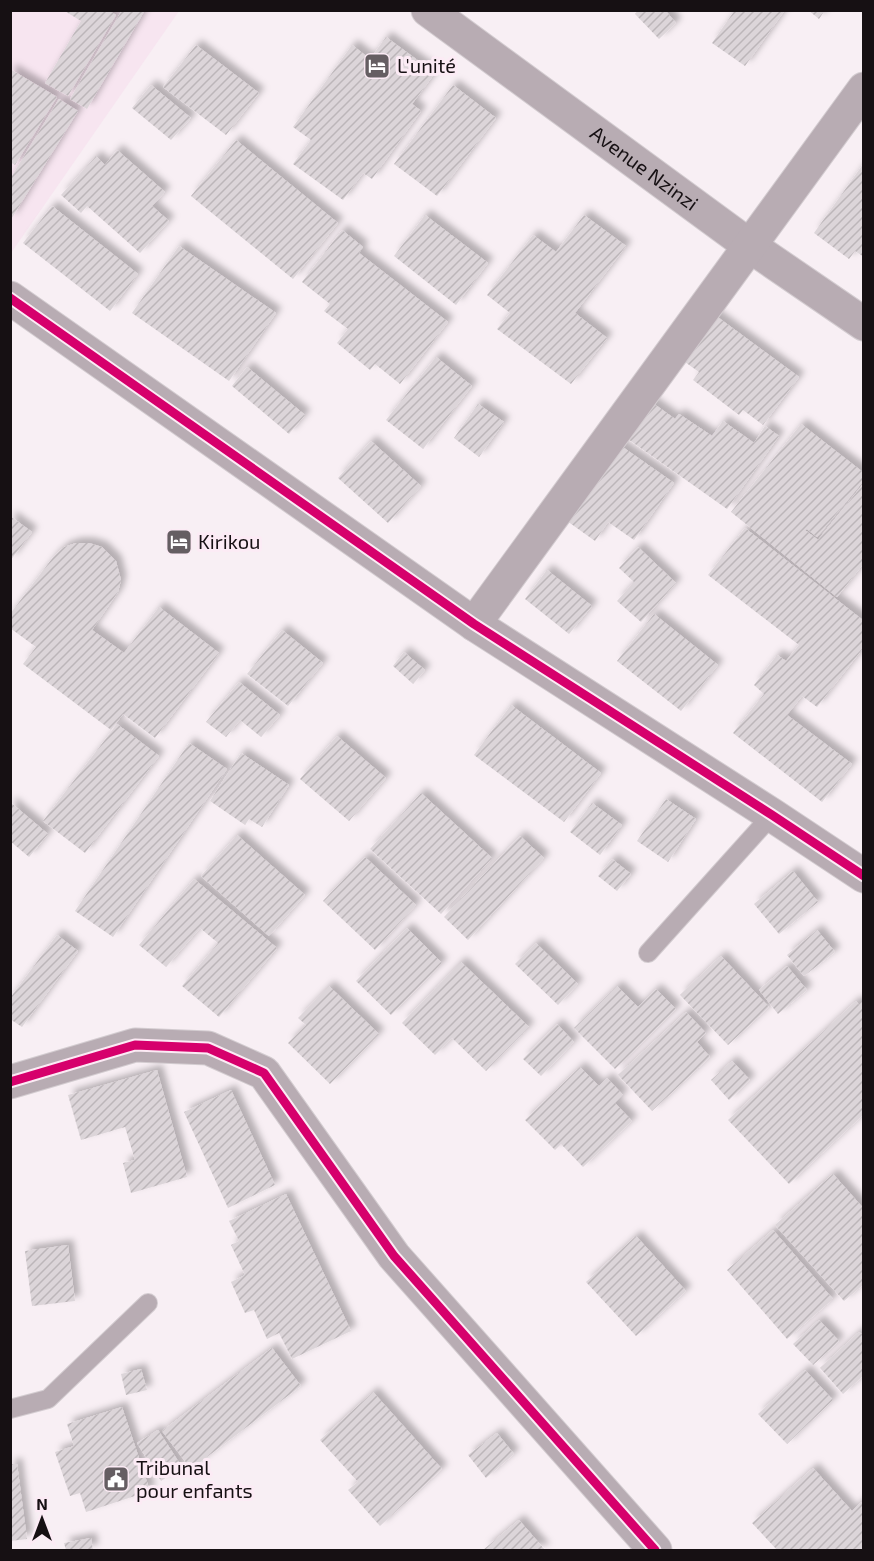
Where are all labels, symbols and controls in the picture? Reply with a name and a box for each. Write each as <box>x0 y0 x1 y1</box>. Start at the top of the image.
hotel icon: L'unité <box>362 51 392 81</box>
place label: L'unité <box>397 53 456 77</box>
street label: Avenue Nzinzi <box>586 120 703 215</box>
hotel icon: Kirikou <box>164 527 194 557</box>
place label: Kirikou <box>198 529 260 553</box>
place label: Tribunal pour enfants <box>136 1455 253 1502</box>
public building icon: Tribunal pour enfants <box>101 1464 131 1494</box>
north arrow <box>12 1489 72 1549</box>
text: N <box>36 1494 48 1513</box>

